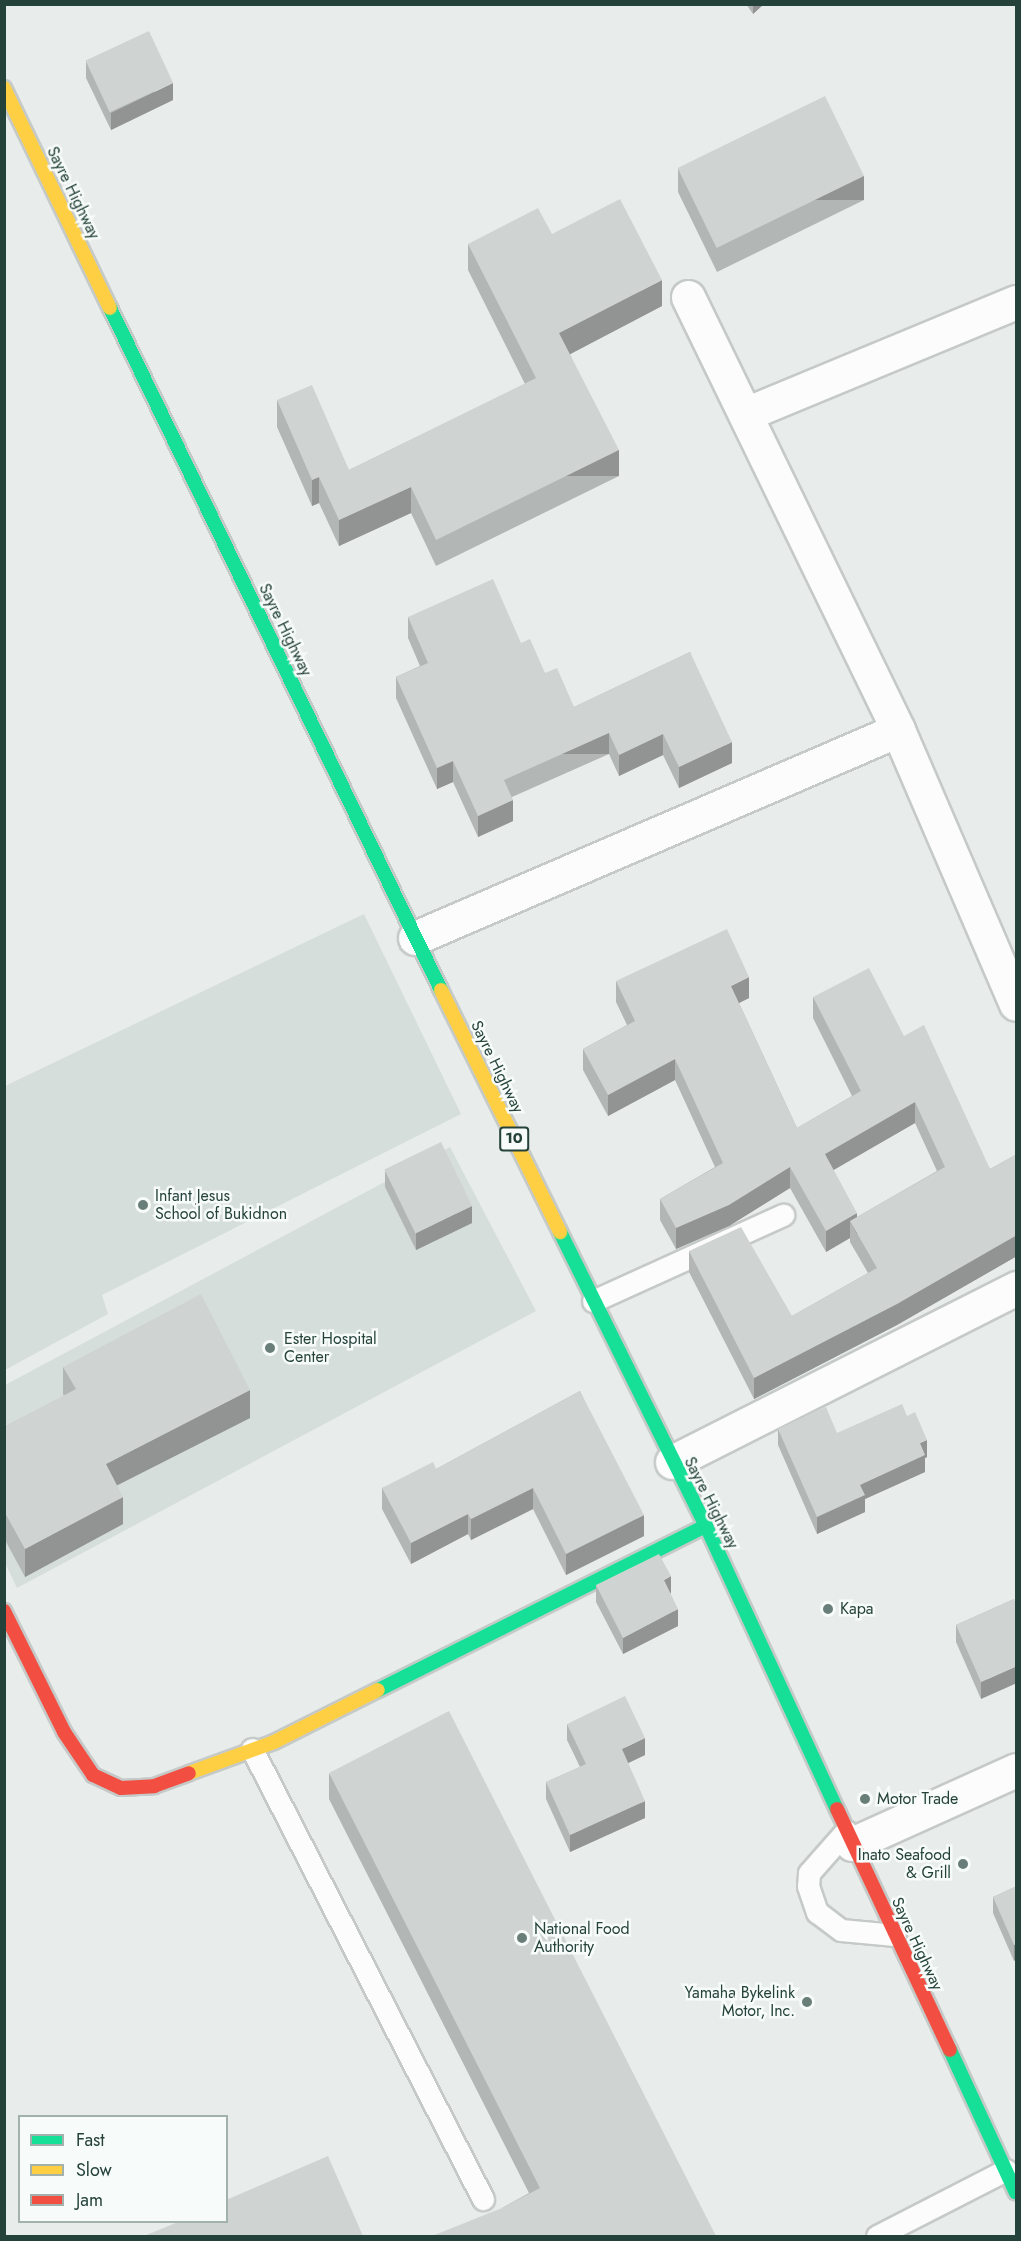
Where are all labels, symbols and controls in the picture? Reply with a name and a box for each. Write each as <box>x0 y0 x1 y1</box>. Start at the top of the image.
street label: Sayre Highway <box>42 144 104 242</box>
street label: Sayre Highway <box>254 581 316 679</box>
street label: Sayre Highway <box>466 1018 528 1116</box>
road number: 10 <box>499 1127 529 1151</box>
place label: Infant Jesus School of Bukidnon <box>155 1186 287 1224</box>
marker: Infant Jesus School of Bukidnon <box>136 1198 150 1212</box>
place label: Ester Hospital Center <box>284 1329 377 1367</box>
marker: Ester Hospital Center <box>261 1339 279 1357</box>
street label: Sayre Highway <box>680 1454 742 1552</box>
place label: Kapa <box>840 1599 874 1619</box>
marker: Kapa <box>821 1602 835 1616</box>
place label: Motor Trade <box>877 1789 958 1809</box>
marker: Motor Trade <box>858 1792 872 1806</box>
place label: Inato Seafood & Grill <box>858 1845 951 1883</box>
marker: Inato Seafood & Grill <box>956 1857 970 1871</box>
street label: Sayre Highway <box>887 1894 947 1994</box>
place label: National Food Authority <box>534 1919 630 1957</box>
marker: National Food Authority <box>515 1931 529 1945</box>
place label: Yamaha Bykelink Motor, Inc. <box>685 1983 795 2021</box>
marker: Yamaha Bykelink Motor, Inc. <box>800 1995 814 2009</box>
legend <box>18 2115 228 2223</box>
text: Fast <box>76 2127 105 2153</box>
text: Slow <box>76 2157 112 2183</box>
text: Jam <box>76 2187 103 2213</box>

